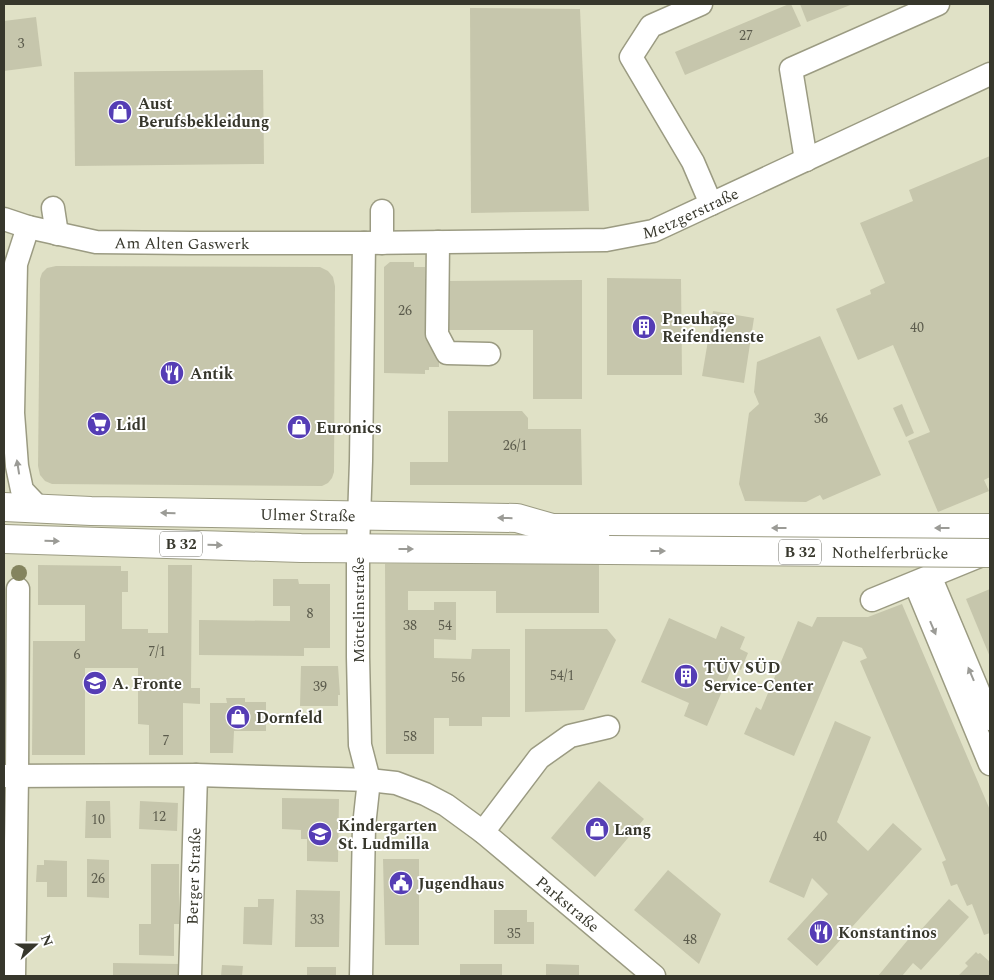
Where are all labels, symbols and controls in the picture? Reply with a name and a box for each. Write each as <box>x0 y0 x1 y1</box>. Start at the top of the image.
house number: 27 <box>739 25 753 46</box>
house number: 3 <box>18 33 25 54</box>
place label: Aust Berufsbekleidung <box>138 92 269 134</box>
shop icon: Aust Berufsbekleidung <box>107 99 133 125</box>
street label: Metzgerstraße <box>641 182 743 246</box>
street label: Am Alten Gaswerk <box>114 231 250 256</box>
house number: 26 <box>398 300 412 321</box>
place label: Pneuhage Reifendienste <box>662 307 764 349</box>
building icon: Pneuhage Reifendienste <box>631 314 657 340</box>
house number: 40 <box>910 317 924 338</box>
restaurant icon: Antik <box>159 360 185 386</box>
place label: Antik <box>190 362 234 386</box>
house number: 36 <box>814 408 828 429</box>
supermarket icon: Lidl <box>86 411 112 437</box>
place label: Lidl <box>116 413 146 437</box>
shop icon: Euronics <box>286 414 312 440</box>
place label: Euronics <box>316 416 382 440</box>
house number: 26/1 <box>503 435 527 456</box>
one-way arrow <box>13 459 21 475</box>
street label: Ulmer Straße <box>260 503 356 528</box>
one-way arrow <box>160 508 176 516</box>
one-way arrow <box>496 514 512 522</box>
one-way arrow <box>771 524 787 532</box>
one-way arrow <box>933 524 949 532</box>
road number: B 32 <box>160 532 202 556</box>
one-way arrow <box>45 537 61 545</box>
road number: B 32 <box>779 540 821 564</box>
one-way arrow <box>207 541 223 549</box>
street label: Nothelferbrücke <box>831 541 948 566</box>
one-way arrow <box>399 545 415 553</box>
one-way arrow <box>650 547 666 555</box>
street label: Möttelinstraße <box>347 557 371 663</box>
house number: 8 <box>307 603 314 624</box>
house number: 38 <box>403 615 417 636</box>
house number: 54 <box>438 615 452 636</box>
one-way arrow <box>930 621 938 635</box>
house number: 7/1 <box>148 641 166 662</box>
house number: 6 <box>74 644 81 665</box>
place label: TÜV SÜD Service-Center <box>704 656 813 698</box>
building icon: TÜV SÜD Service-Center <box>673 663 699 689</box>
house number: 54/1 <box>550 665 574 686</box>
house number: 56 <box>451 667 465 688</box>
one-way arrow <box>967 667 975 681</box>
school or university icon: A. Fronte <box>82 670 108 696</box>
place label: A. Fronte <box>112 672 182 696</box>
house number: 39 <box>313 676 327 697</box>
shop icon: Dornfeld <box>225 704 251 730</box>
place label: Dornfeld <box>256 706 323 730</box>
house number: 58 <box>403 726 417 747</box>
house number: 7 <box>163 730 170 751</box>
house number: 12 <box>152 806 166 827</box>
house number: 10 <box>91 809 105 830</box>
place label: Kindergarten St. Ludmilla <box>338 814 437 856</box>
shop icon: Lang <box>584 816 610 842</box>
place label: Lang <box>614 818 651 842</box>
school or university icon: Kindergarten St. Ludmilla <box>307 821 333 847</box>
house number: 40 <box>813 826 827 847</box>
street label: Berger Straße <box>181 827 207 925</box>
house number: 26 <box>91 868 105 889</box>
public building icon: Jugendhaus <box>388 870 414 896</box>
street label: Parkstraße <box>530 870 605 938</box>
place label: Jugendhaus <box>418 872 504 896</box>
house number: 33 <box>310 909 324 930</box>
restaurant icon: Konstantinos <box>808 919 834 945</box>
north arrow <box>10 920 60 970</box>
place label: Konstantinos <box>838 921 937 945</box>
house number: 35 <box>507 923 521 944</box>
house number: 48 <box>683 929 697 950</box>
text: N <box>35 931 59 950</box>

